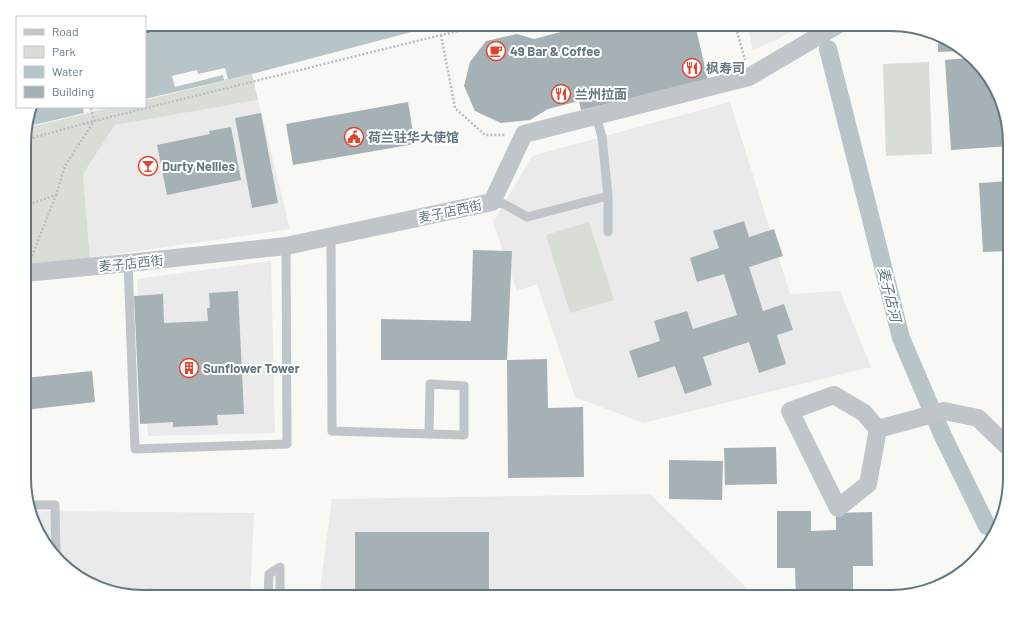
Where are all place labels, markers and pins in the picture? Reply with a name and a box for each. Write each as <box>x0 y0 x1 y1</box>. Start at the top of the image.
cafe icon: 49 Bar & Coffee <box>485 40 507 62</box>
place label: 49 Bar & Coffee <box>510 43 600 59</box>
restaurant icon: 枫寿司 <box>681 57 703 79</box>
place label: 枫寿司 <box>706 60 745 76</box>
restaurant icon: 兰州拉面 <box>550 83 572 105</box>
place label: 兰州拉面 <box>575 86 627 102</box>
public building icon: 荷兰驻华大使馆 <box>343 126 365 148</box>
place label: 荷兰驻华大使馆 <box>368 129 459 145</box>
bar icon: Durty Nellies <box>137 155 159 177</box>
place label: Durty Nellies <box>162 158 236 174</box>
building icon: Sunflower Tower <box>178 357 200 379</box>
place label: Sunflower Tower <box>203 360 300 376</box>

